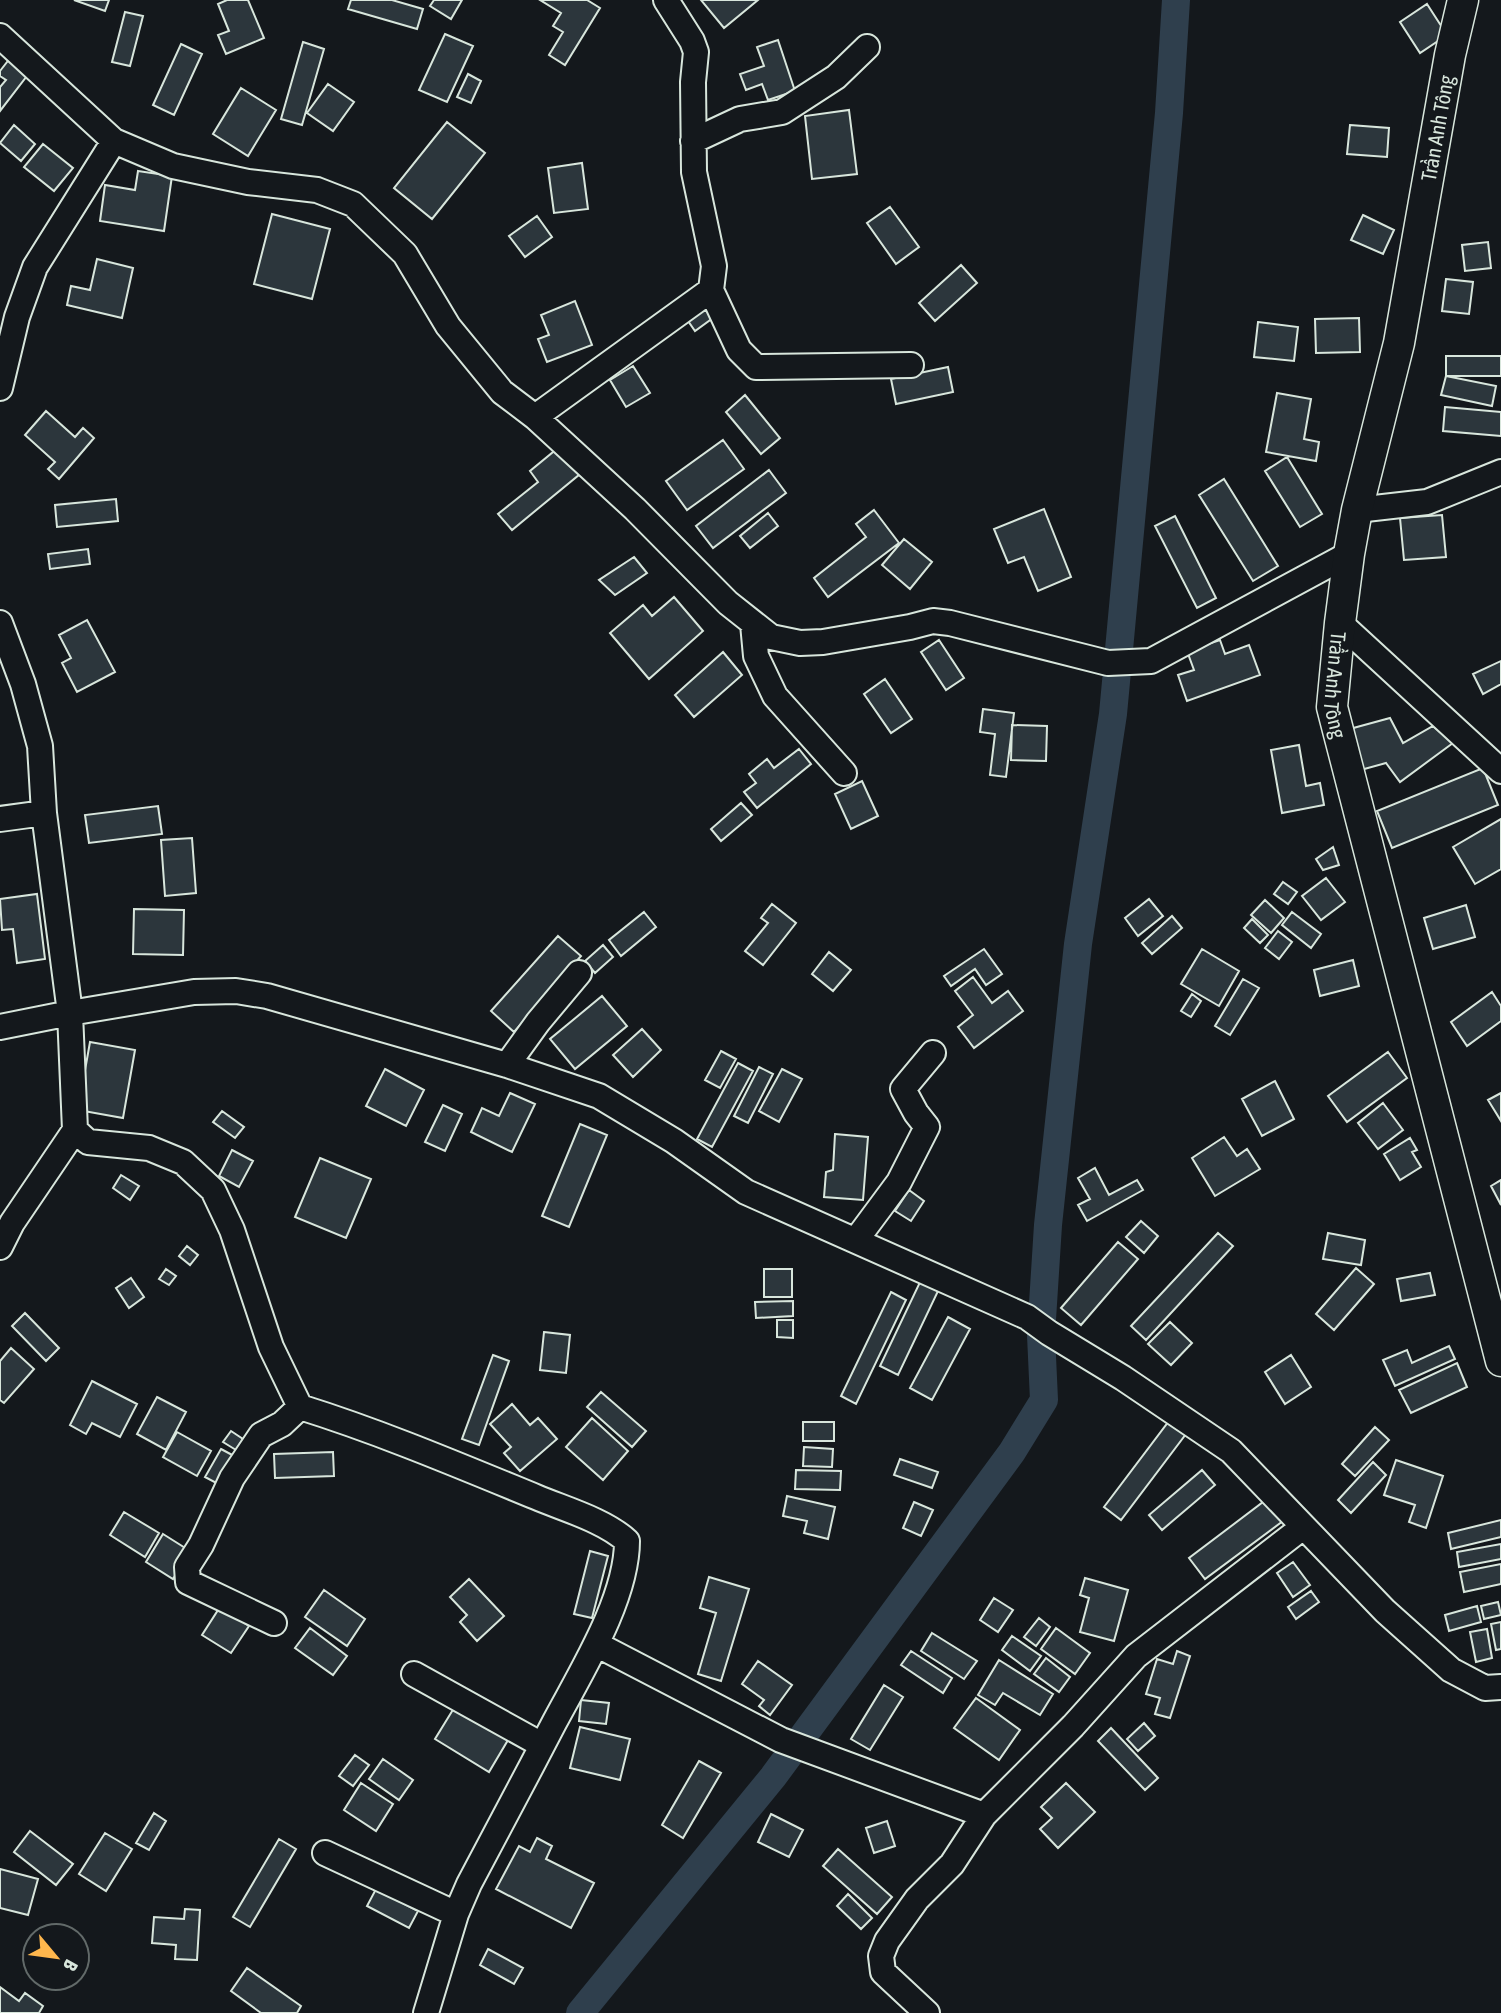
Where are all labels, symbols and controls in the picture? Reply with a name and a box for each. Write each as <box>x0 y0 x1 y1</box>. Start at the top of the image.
street label: Trần Anh Tông <box>1416 73 1458 183</box>
street label: Trần Anh Tông <box>1320 631 1352 741</box>
north arrow <box>21 1922 91 1992</box>
text: B <box>59 1956 83 1975</box>

